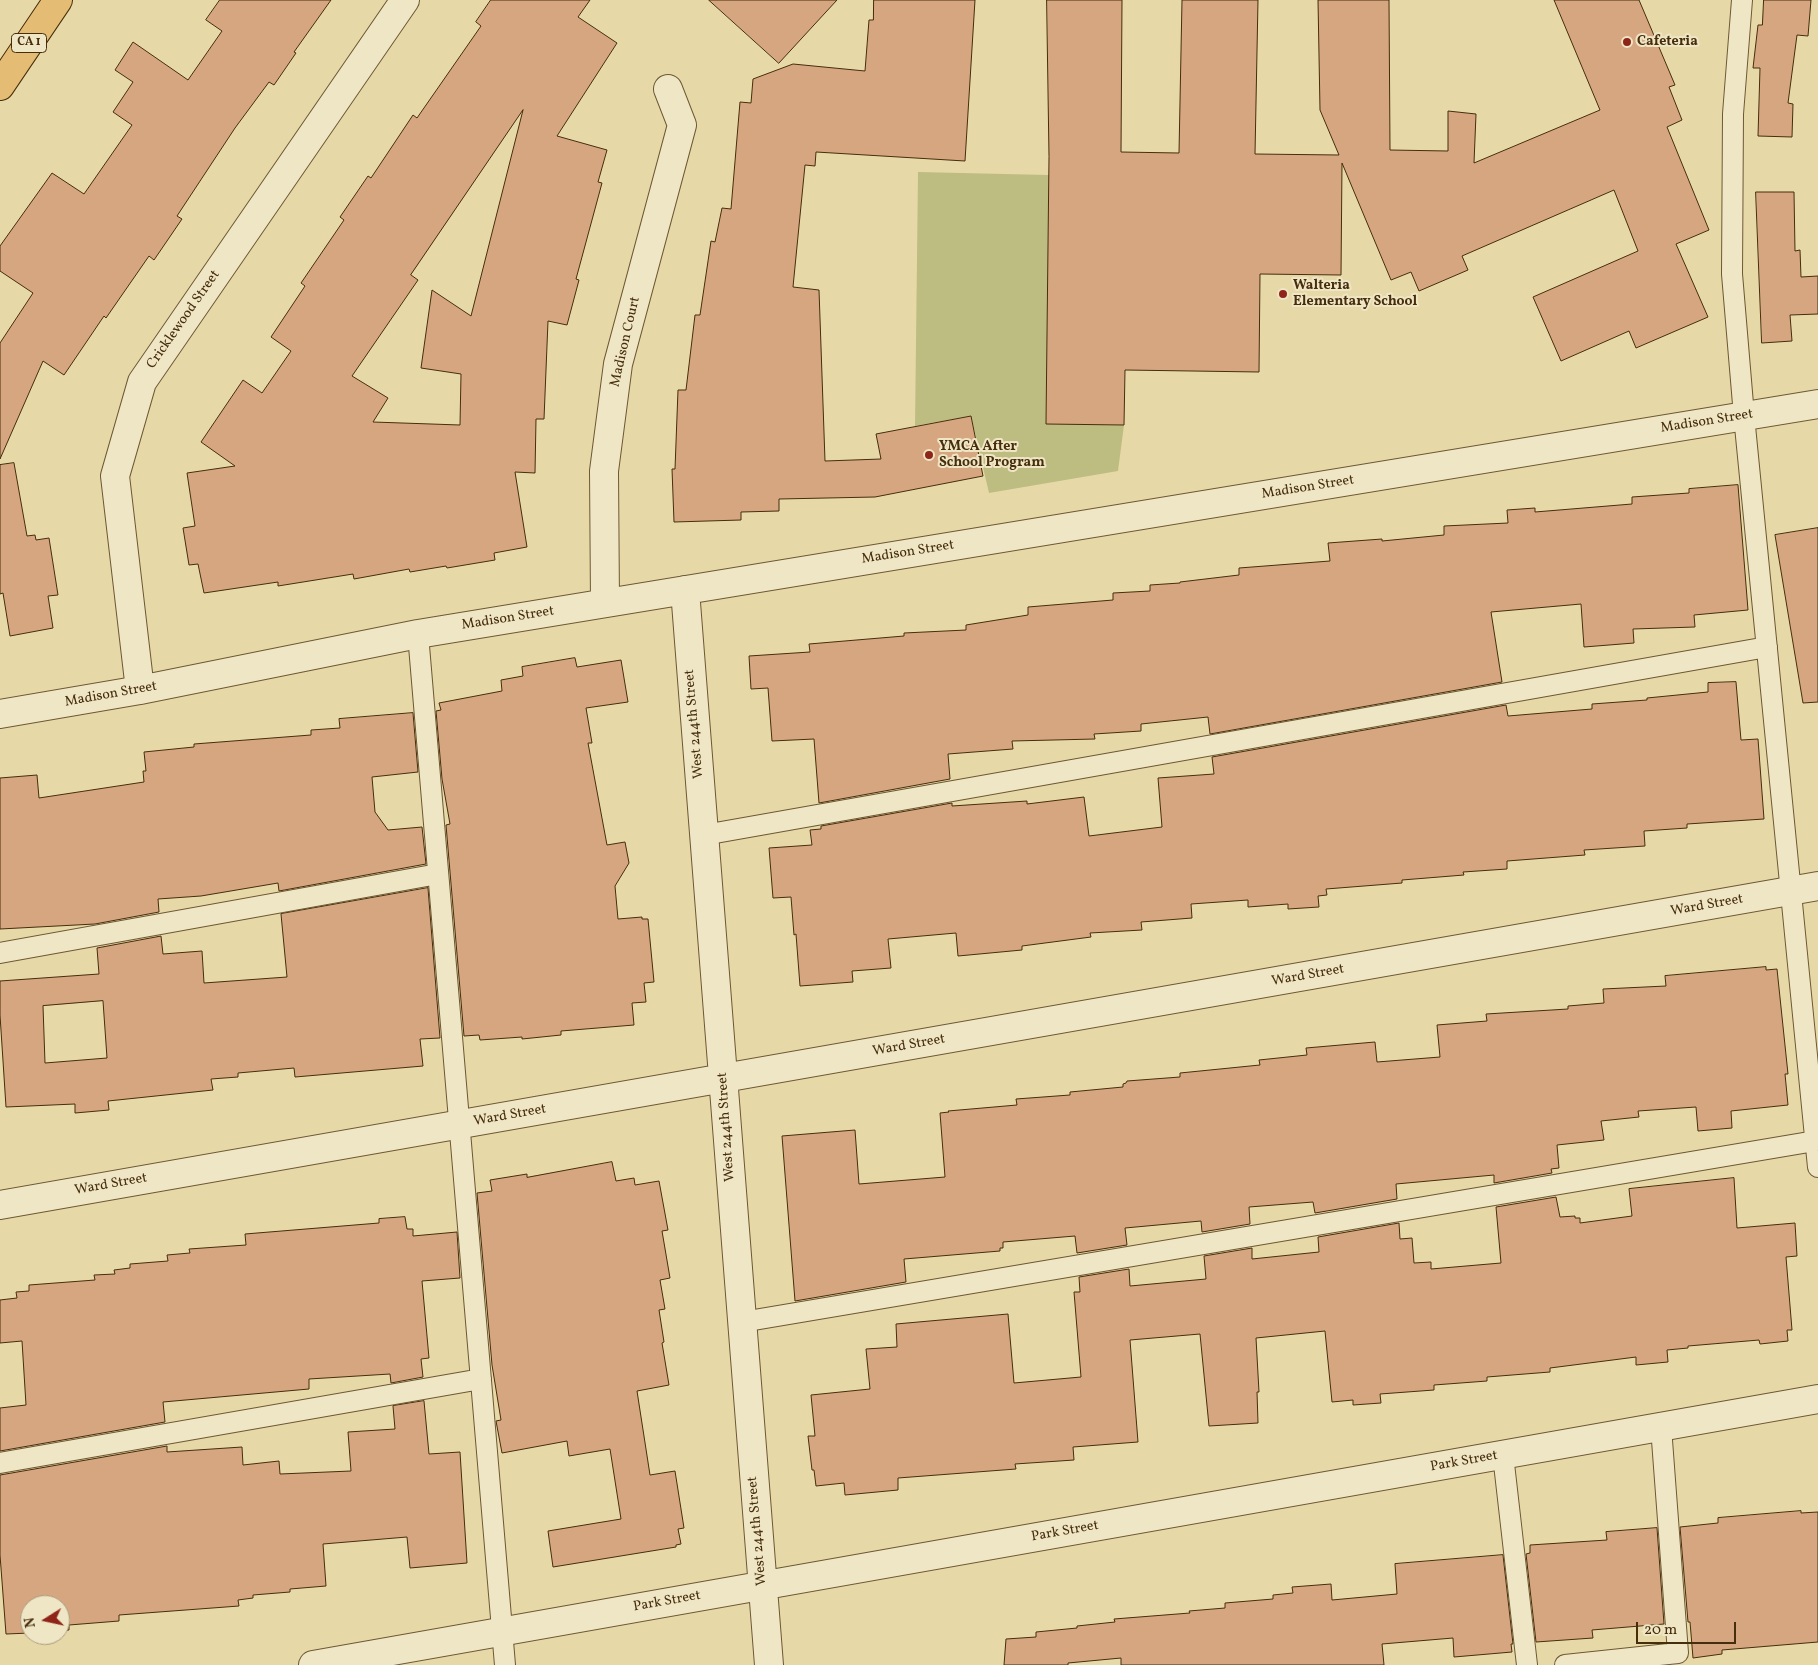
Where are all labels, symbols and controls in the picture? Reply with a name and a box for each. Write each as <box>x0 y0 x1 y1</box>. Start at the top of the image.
road number: CA 1 <box>12 34 46 52</box>
place label: Cafeteria <box>1637 34 1698 50</box>
marker: Cafeteria <box>1621 36 1633 48</box>
street label: Cricklewood Street <box>144 267 224 373</box>
place label: Walteria Elementary School <box>1293 278 1417 310</box>
marker: Walteria Elementary School <box>1277 288 1289 300</box>
street label: Madison Court <box>607 295 645 389</box>
street label: Madison Street <box>1660 406 1754 438</box>
place label: YMCA After School Program <box>939 439 1045 472</box>
marker: YMCA After School Program <box>923 449 935 461</box>
street label: Madison Street <box>1261 472 1355 504</box>
street label: Madison Street <box>861 537 955 569</box>
street label: Madison Street <box>461 603 555 635</box>
street label: West 244th Street <box>682 669 708 779</box>
street label: Madison Street <box>64 679 158 711</box>
street label: Ward Street <box>1669 891 1745 921</box>
street label: Ward Street <box>1270 961 1346 991</box>
street label: Ward Street <box>871 1031 947 1061</box>
street label: West 244th Street <box>715 1072 739 1182</box>
street label: Ward Street <box>472 1101 548 1131</box>
street label: Ward Street <box>73 1170 149 1200</box>
street label: Park Street <box>1429 1448 1499 1476</box>
street label: West 244th Street <box>745 1476 771 1586</box>
street label: Park Street <box>1030 1518 1100 1546</box>
street label: Park Street <box>632 1588 702 1616</box>
north arrow <box>20 1595 70 1645</box>
scale bar <box>1638 1612 1738 1644</box>
text: N <box>20 1616 41 1629</box>
text: 20 m <box>1644 1620 1677 1641</box>

